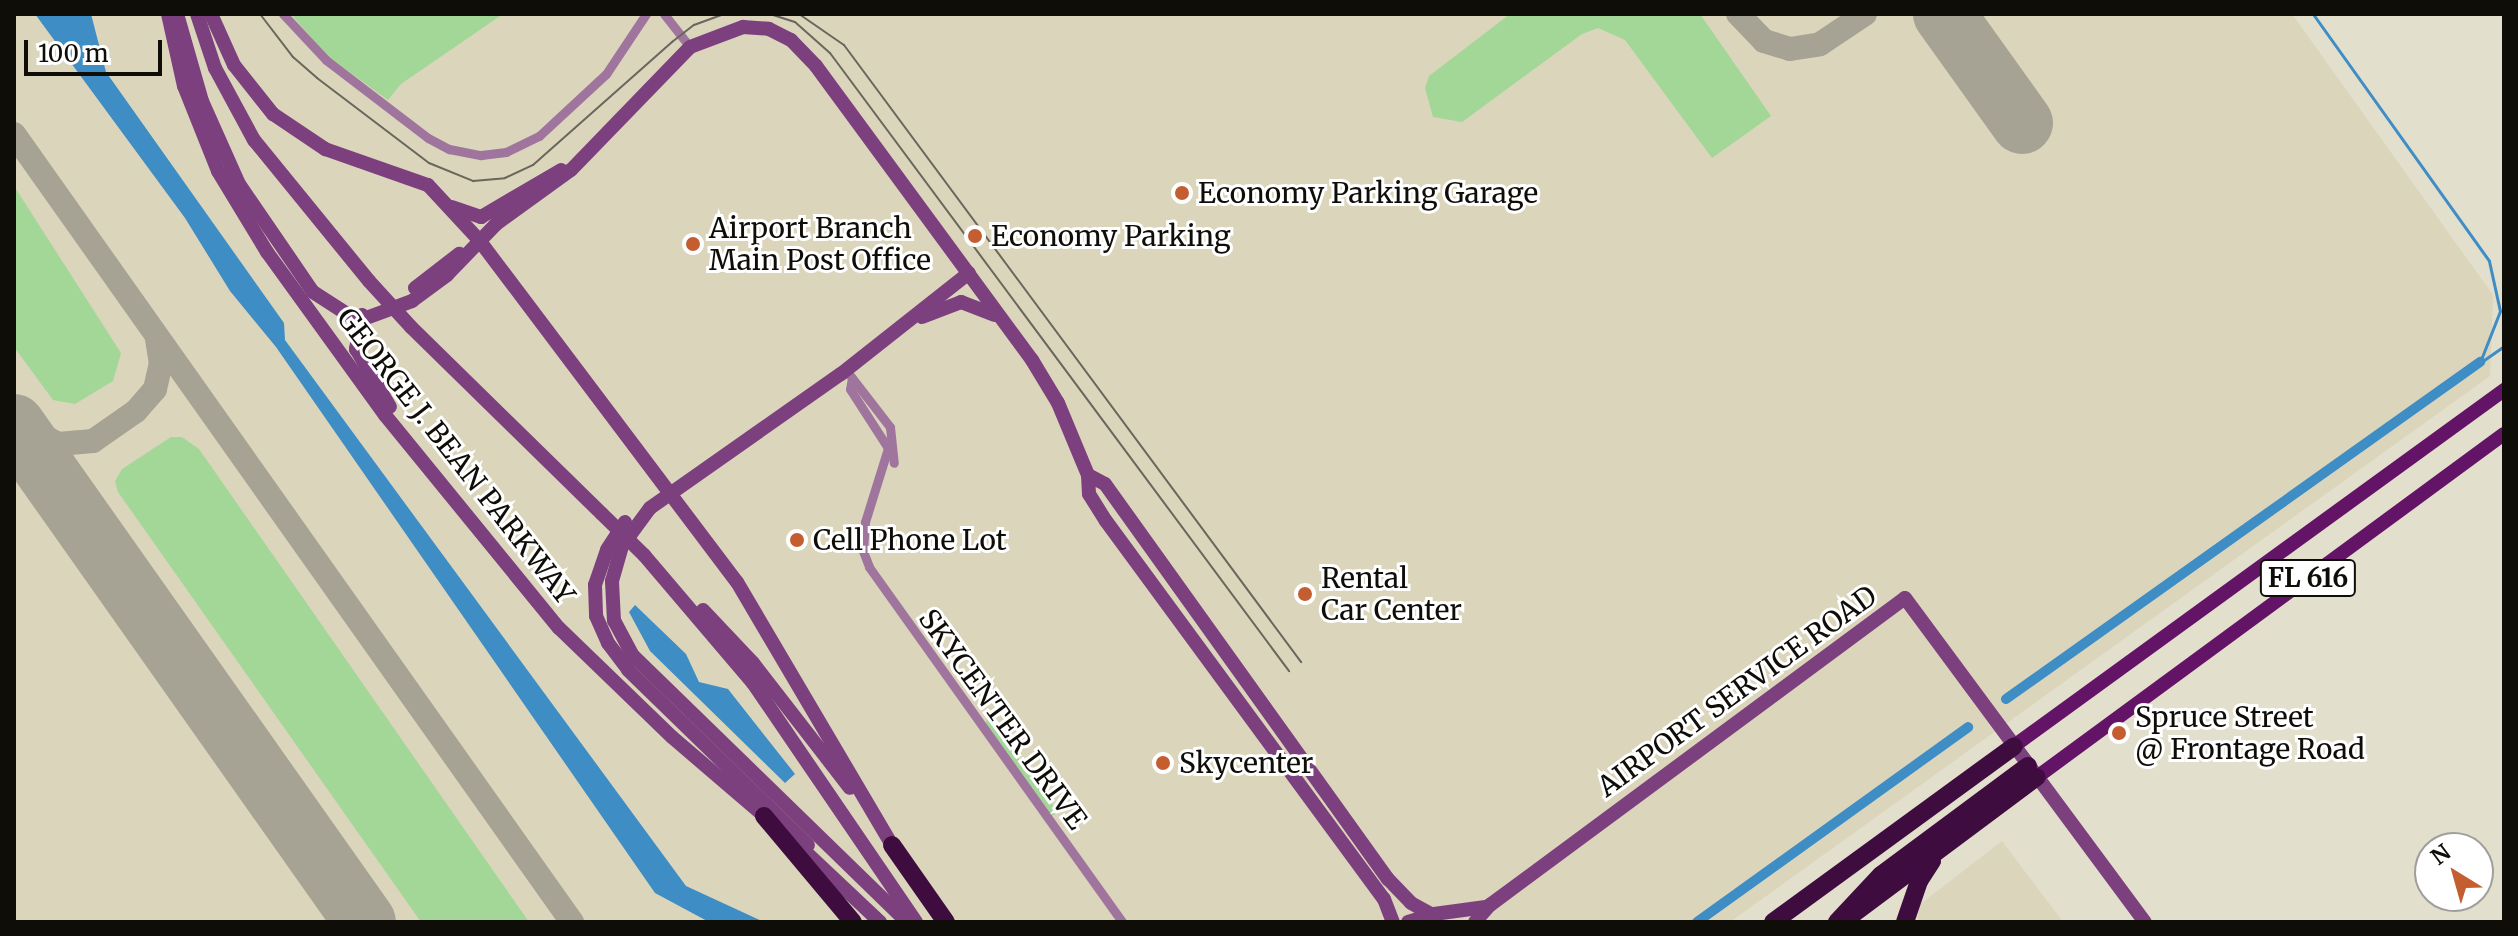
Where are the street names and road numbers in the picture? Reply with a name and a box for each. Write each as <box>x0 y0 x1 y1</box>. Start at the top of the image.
street label: GEORGE J. BEAN PARKWAY <box>330 301 582 611</box>
road number: FL 616 <box>2258 556 2358 600</box>
street label: AIRPORT SERVICE ROAD <box>1591 578 1883 804</box>
street label: SKYCENTER DRIVE <box>912 602 1094 836</box>

